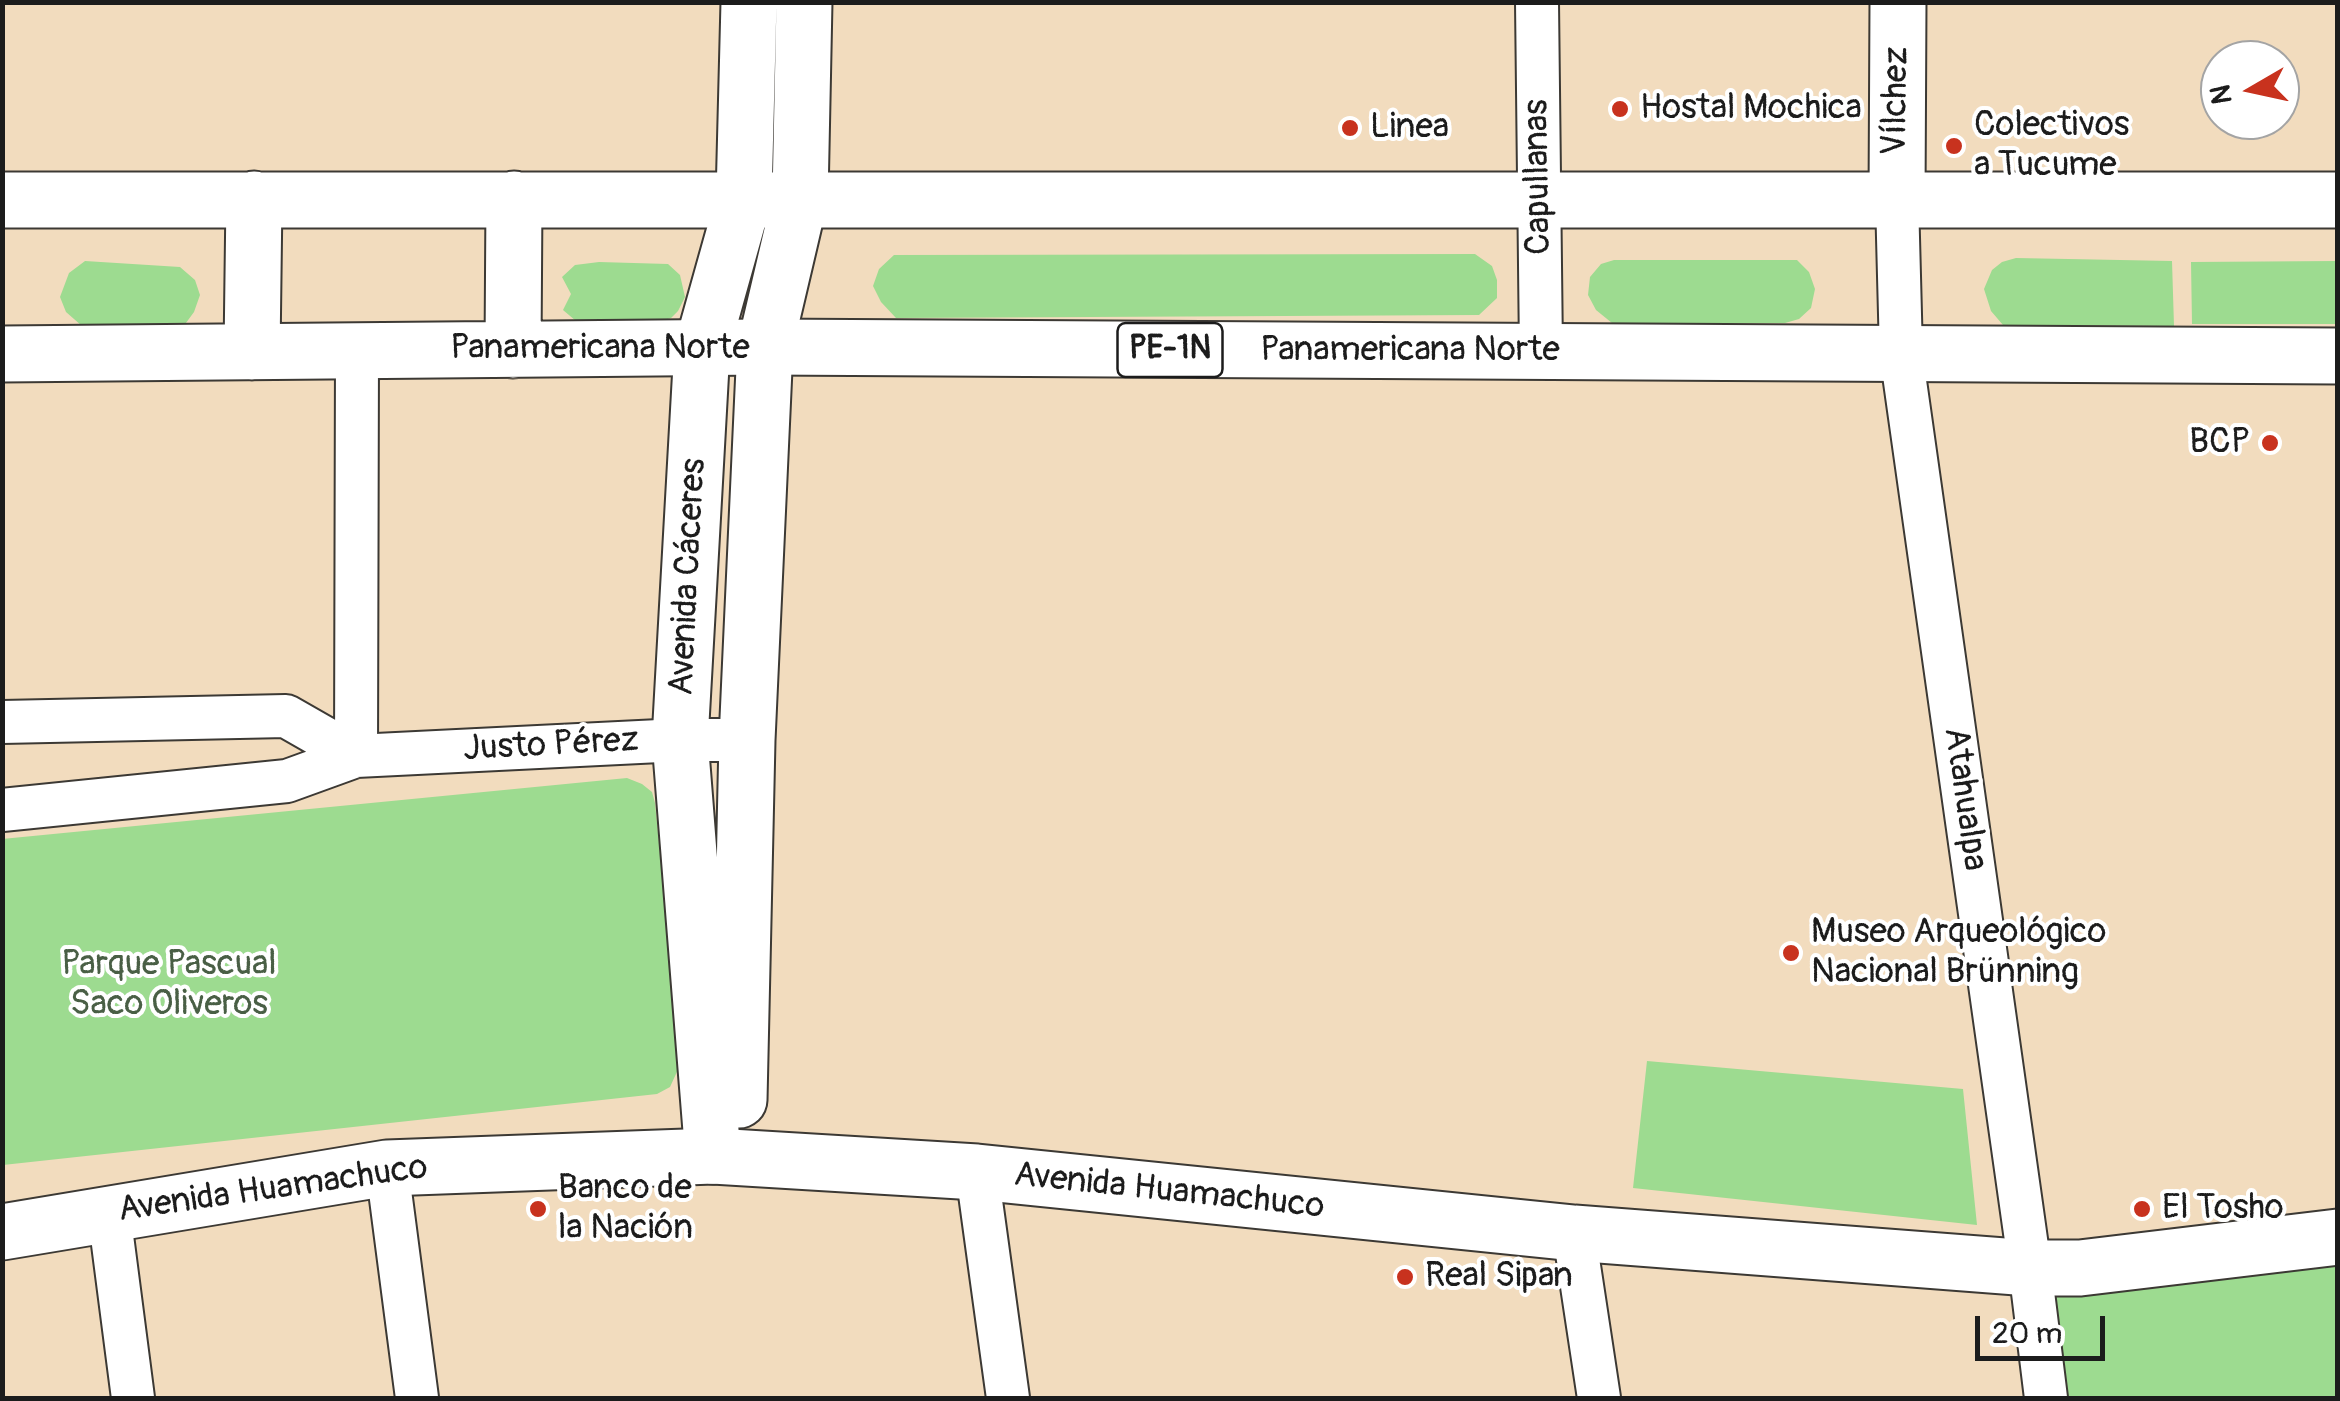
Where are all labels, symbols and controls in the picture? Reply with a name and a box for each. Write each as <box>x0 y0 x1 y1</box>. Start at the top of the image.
north arrow <box>2200 40 2300 140</box>
street label: Vílchez <box>1875 46 1919 156</box>
text: N <box>2203 82 2241 107</box>
place label: Hostal Mochica <box>1640 88 1862 130</box>
marker: Hostal Mochica <box>1609 98 1631 120</box>
street label: Capullanas <box>1517 99 1561 255</box>
place label: Colectivos a Tucume <box>1974 105 2129 187</box>
place label: Linea <box>1370 107 1449 149</box>
marker: Linea <box>1339 117 1361 139</box>
marker: Colectivos a Tucume <box>1943 135 1965 157</box>
road number: PE-1N <box>1118 323 1222 377</box>
street label: Panamericana Norte <box>450 328 750 370</box>
street label: Panamericana Norte <box>1260 330 1560 372</box>
place label: BCP <box>2189 422 2250 464</box>
marker: BCP <box>2259 432 2281 454</box>
street label: Avenida Cáceres <box>662 457 716 697</box>
street label: Justo Pérez <box>462 720 640 772</box>
street label: Atahualpa <box>1933 725 1995 873</box>
place label: Museo Arqueológico Nacional Brünning <box>1811 912 2106 994</box>
marker: Museo Arqueológico Nacional Brünning <box>1780 942 1802 964</box>
park label: Parque Pascual Saco Oliveros <box>61 944 277 1026</box>
street label: Avenida Huamachuco <box>116 1148 430 1232</box>
street label: Avenida Huamachuco <box>1012 1155 1326 1229</box>
place label: Banco de la Nación <box>558 1168 693 1250</box>
place label: El Tosho <box>2162 1188 2284 1230</box>
marker: Banco de la Nación <box>527 1198 549 1220</box>
marker: El Tosho <box>2131 1198 2153 1220</box>
place label: Real Sipan <box>1425 1256 1573 1298</box>
marker: Real Sipan <box>1394 1266 1416 1288</box>
scale bar <box>1980 1296 2110 1358</box>
text: 20 m <box>1992 1315 2062 1352</box>

